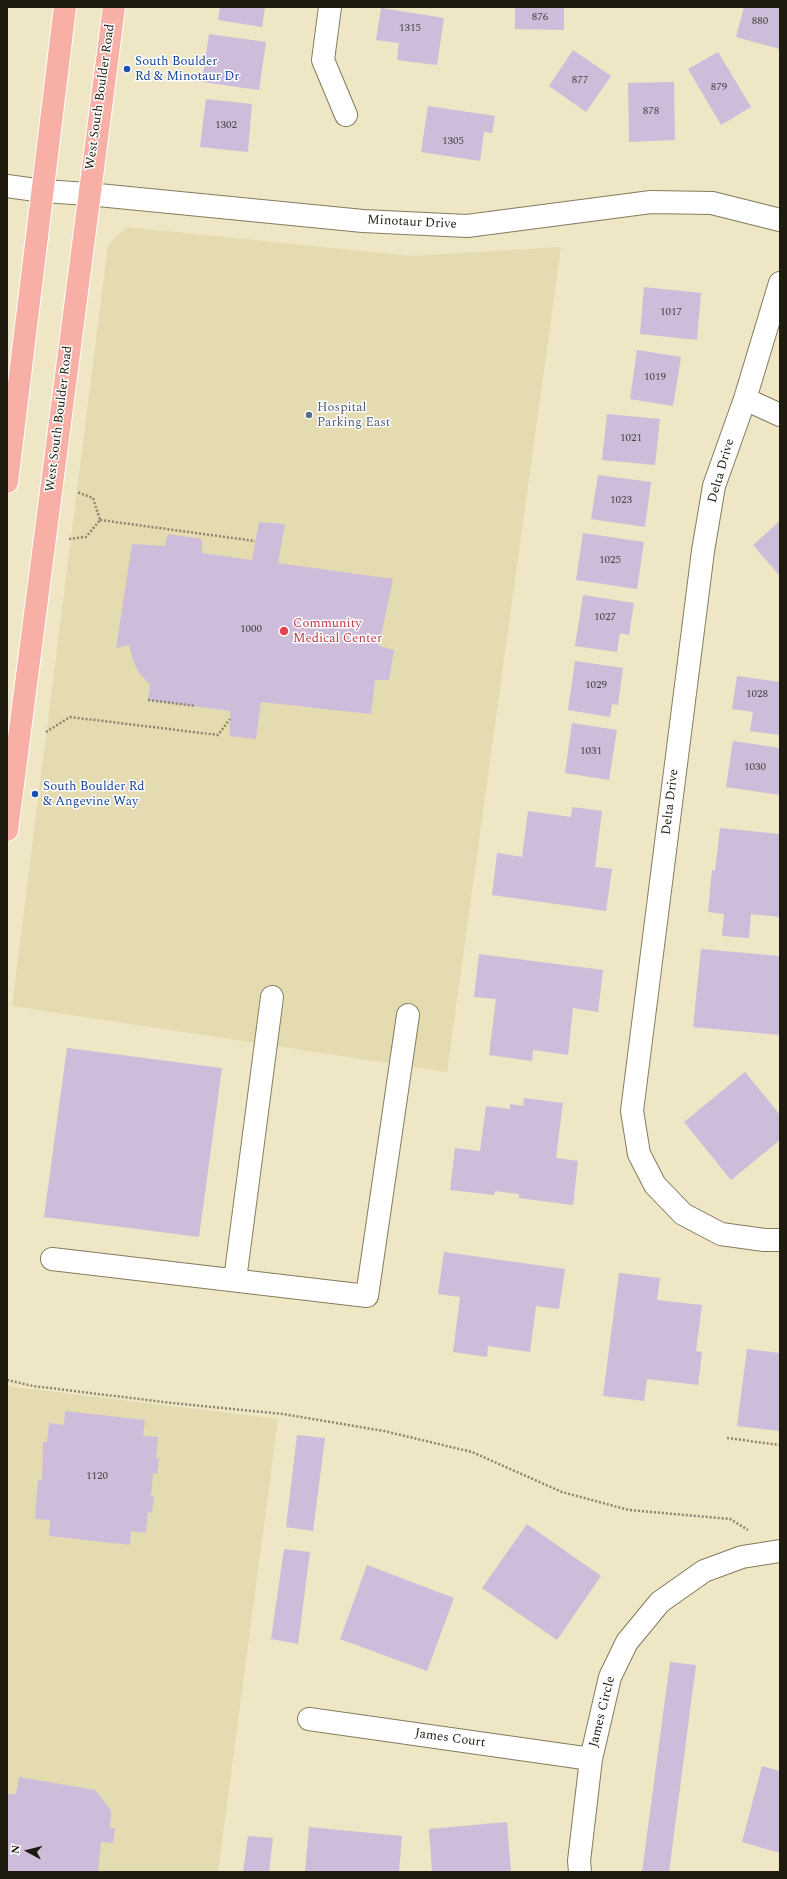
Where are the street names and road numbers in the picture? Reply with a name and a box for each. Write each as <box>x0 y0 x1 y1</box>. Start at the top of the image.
street label: West South Boulder Road <box>83 23 119 171</box>
street label: Minotaur Drive <box>367 213 457 233</box>
street label: West South Boulder Road <box>43 345 77 493</box>
street label: Delta Drive <box>705 437 739 505</box>
street label: Delta Drive <box>659 768 683 836</box>
street label: James Circle <box>587 1675 619 1749</box>
street label: James Court <box>414 1726 486 1752</box>

